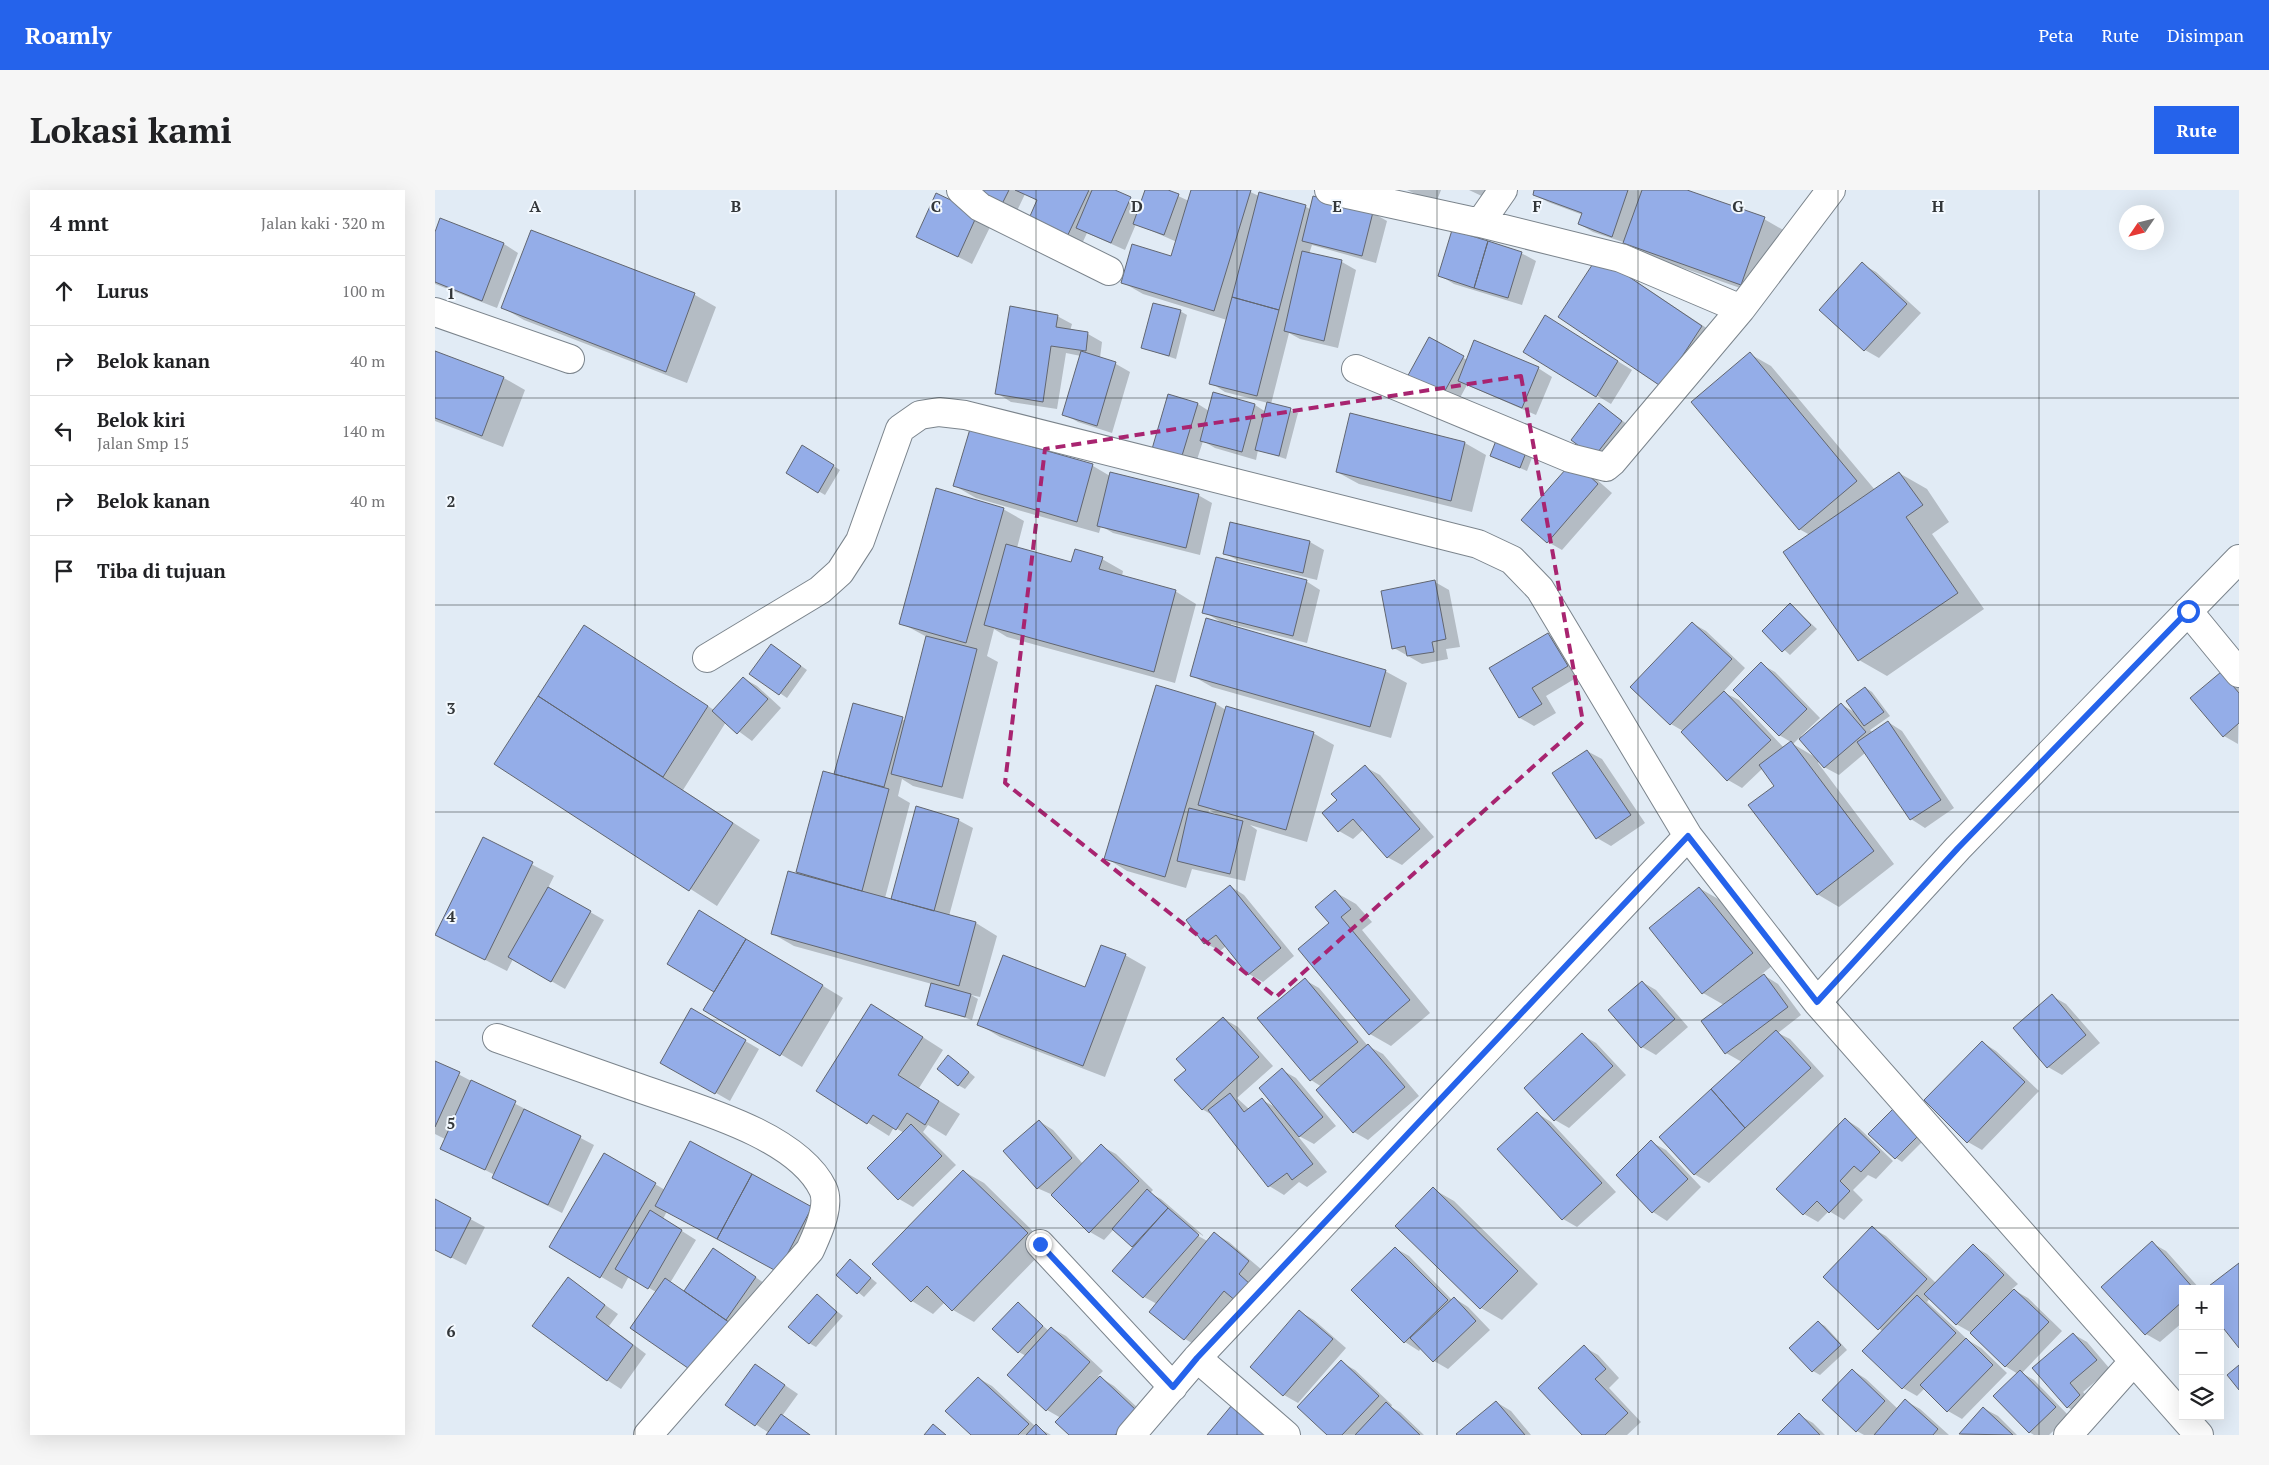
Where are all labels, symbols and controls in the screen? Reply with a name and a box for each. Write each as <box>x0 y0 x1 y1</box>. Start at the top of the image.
text: Roamly <box>25 19 112 51</box>
text: Peta <box>2039 23 2074 47</box>
text: Rute <box>2102 23 2139 47</box>
text: Disimpan <box>2167 23 2244 47</box>
button: Rute <box>2154 106 2239 154</box>
text: Lokasi kami <box>30 107 232 153</box>
text: A <box>529 195 541 217</box>
text: B <box>731 195 741 217</box>
text: C <box>931 195 941 217</box>
text: D <box>1131 195 1143 217</box>
text: E <box>1332 195 1342 217</box>
text: F <box>1532 195 1542 217</box>
text: G <box>1732 195 1744 217</box>
text: H <box>1932 195 1944 217</box>
north arrow <box>2119 205 2164 250</box>
text: 4 mnt <box>50 209 109 237</box>
text: Jalan kaki · 320 m <box>261 212 385 234</box>
icon: ahead <box>50 277 78 305</box>
text: Lurus <box>97 278 149 303</box>
text: 100 m <box>342 280 385 302</box>
text: 1 <box>446 282 456 304</box>
icon: right <box>50 347 78 375</box>
text: Belok kanan <box>97 348 210 373</box>
text: 40 m <box>350 350 385 372</box>
text: Belok kiri <box>97 407 185 432</box>
icon: left <box>50 417 78 445</box>
text: 140 m <box>342 420 385 442</box>
text: Jalan Smp 15 <box>97 432 189 454</box>
icon: right <box>50 487 78 515</box>
text: Belok kanan <box>97 488 210 513</box>
text: 40 m <box>350 490 385 512</box>
text: 2 <box>446 490 456 512</box>
icon: arrive <box>50 557 78 585</box>
text: Tiba di tujuan <box>97 558 226 583</box>
route start <box>2177 600 2200 623</box>
text: 3 <box>446 697 456 719</box>
text: 4 <box>446 905 456 927</box>
text: 5 <box>446 1112 456 1134</box>
route end <box>1029 1233 1052 1256</box>
map controls <box>2179 1285 2224 1420</box>
button: + <box>2179 1285 2224 1330</box>
text: 6 <box>446 1320 456 1342</box>
button: − <box>2179 1330 2224 1375</box>
button: layers <box>2179 1375 2224 1420</box>

